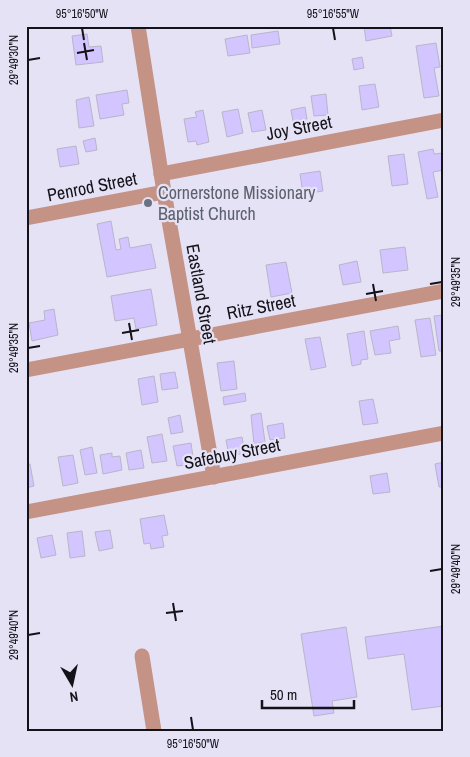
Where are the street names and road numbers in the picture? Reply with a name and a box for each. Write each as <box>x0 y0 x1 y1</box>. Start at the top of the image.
street label: Joy Street <box>264 109 334 146</box>
street label: Penrod Street <box>45 166 139 207</box>
street label: Eastland Street <box>180 242 223 346</box>
street label: Ritz Street <box>224 288 298 325</box>
street label: Safebuy Street <box>182 432 282 475</box>

